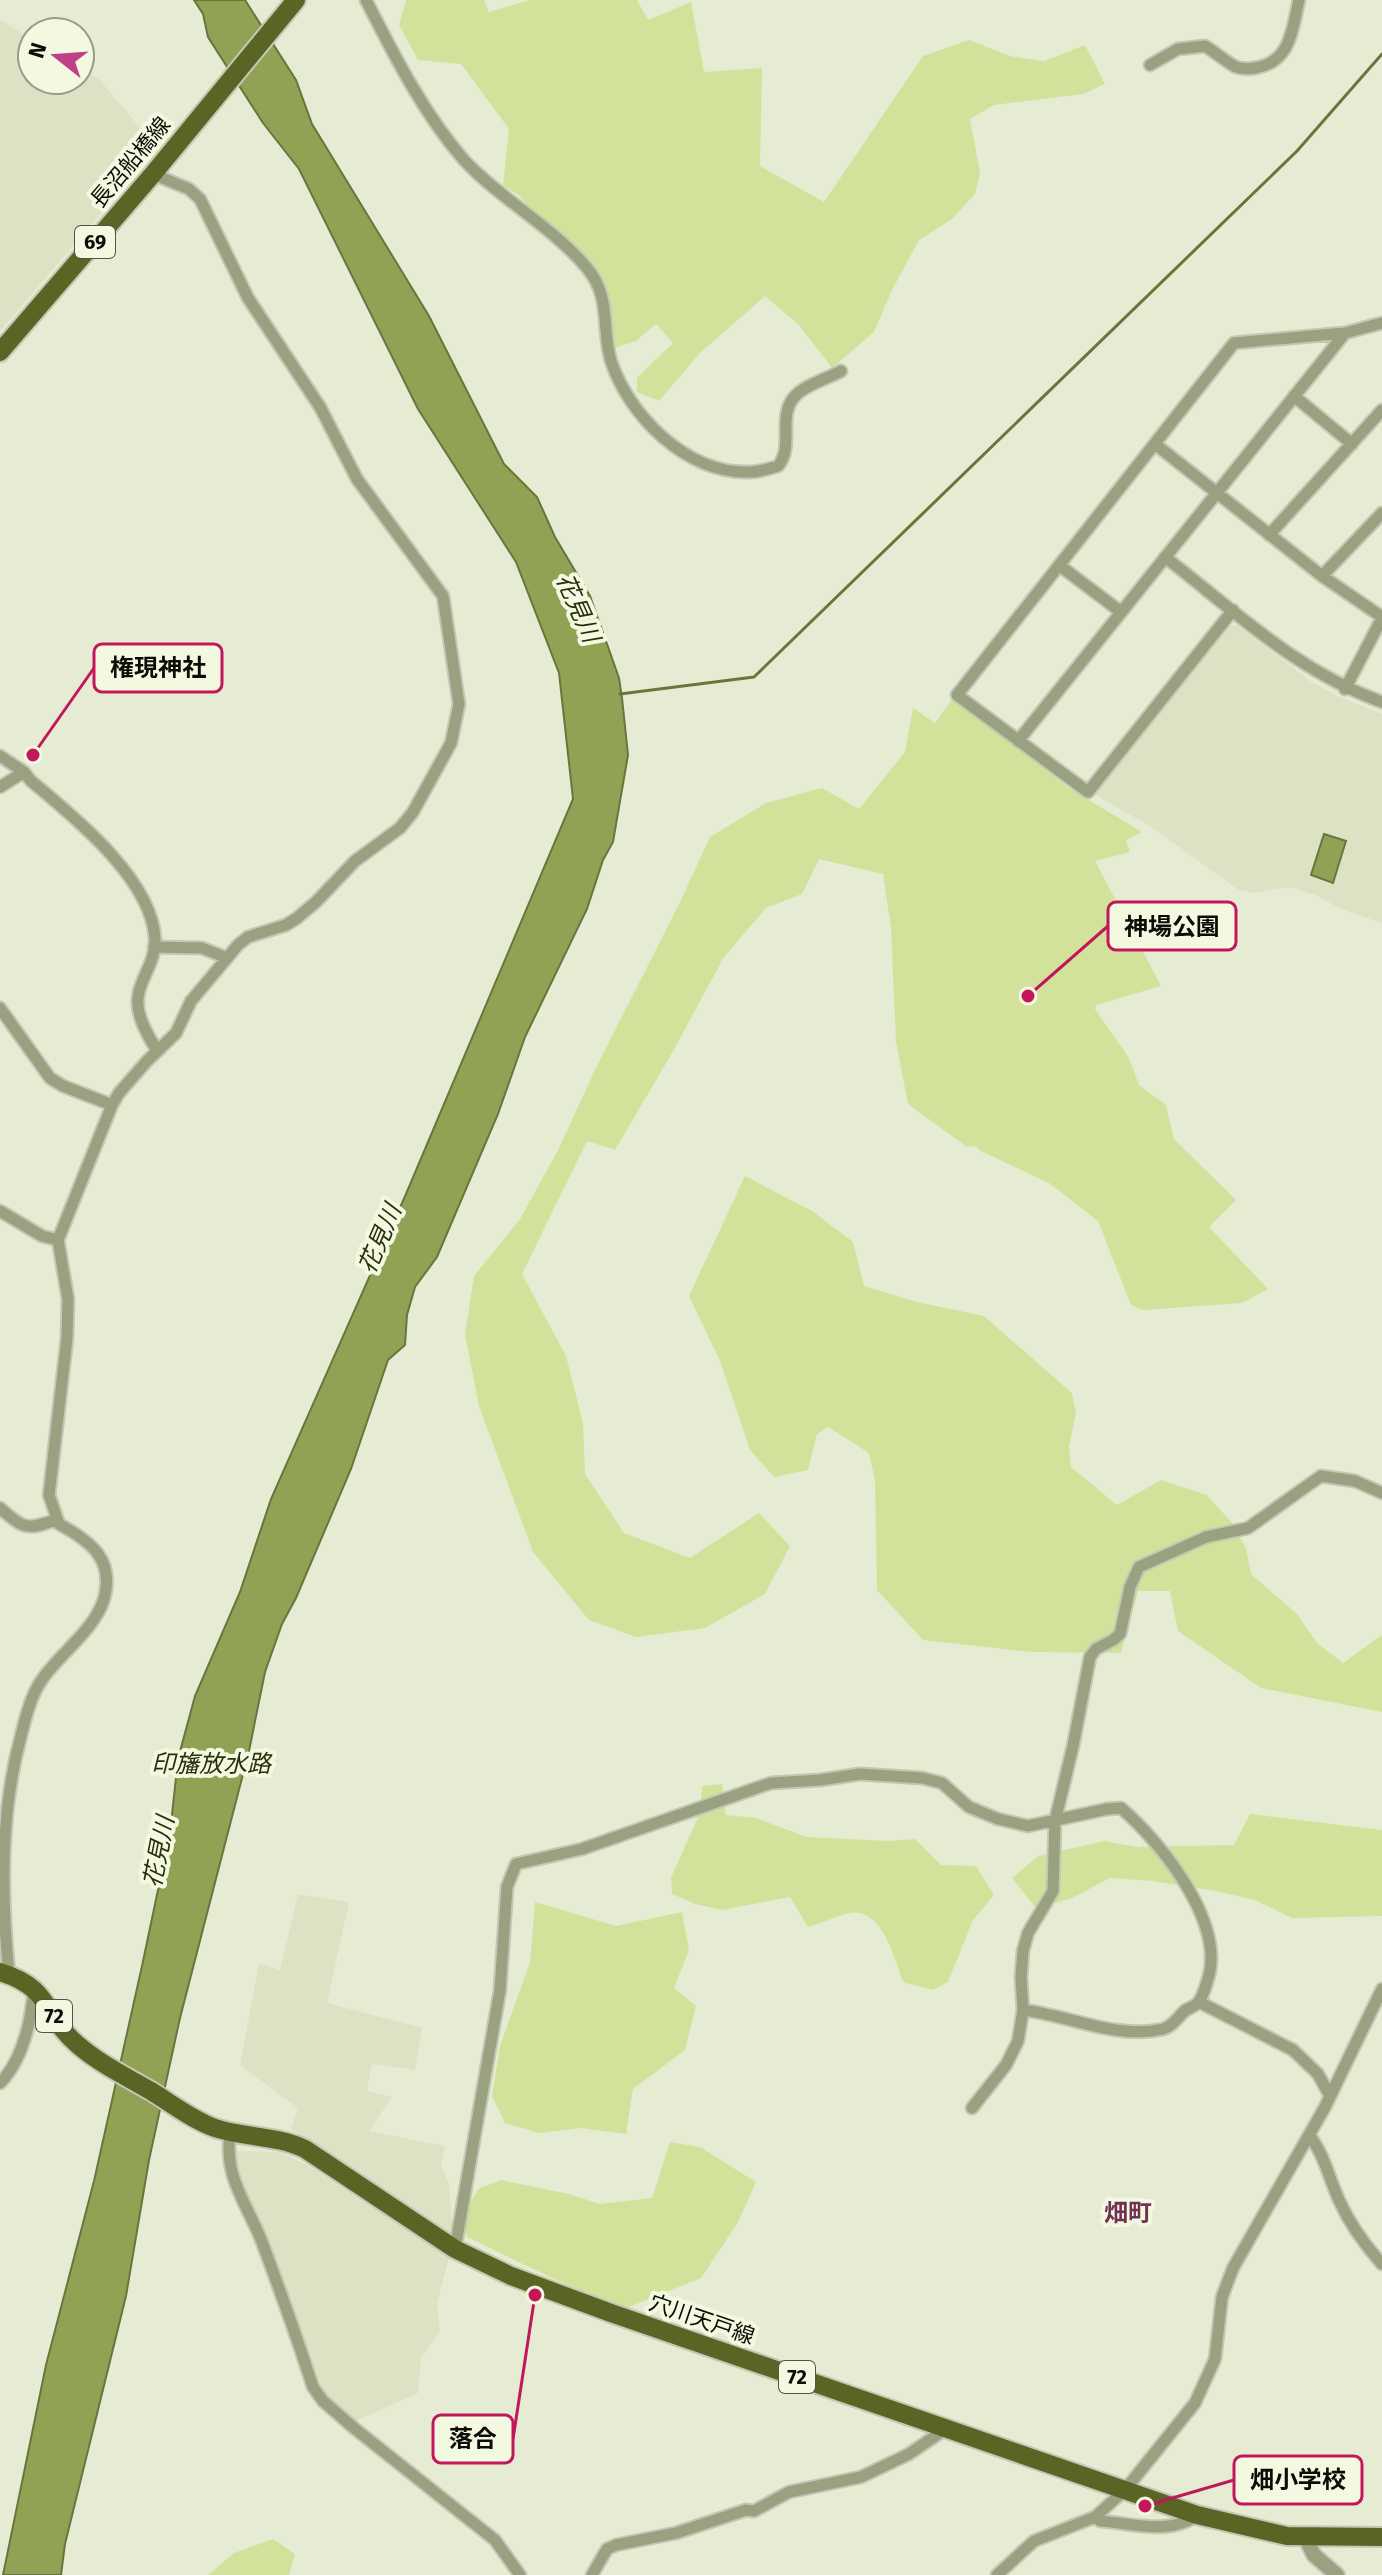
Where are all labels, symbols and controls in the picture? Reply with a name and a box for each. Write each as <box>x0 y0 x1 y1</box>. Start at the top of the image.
north arrow <box>16 16 96 96</box>
text: N <box>22 39 52 61</box>
street label: 長沼船橋線 <box>85 112 176 213</box>
road number: 69 <box>75 226 115 258</box>
water label: 花見川 <box>551 569 607 649</box>
callout: 権現神社 <box>94 644 222 692</box>
text: 権現神社 <box>110 654 206 682</box>
callout: 神場公園 <box>1108 902 1236 950</box>
text: 神場公園 <box>1124 913 1220 941</box>
water label: 花見川 <box>353 1198 408 1278</box>
water label: 印旛放水路 <box>151 1750 273 1778</box>
water label: 花見川 <box>138 1811 180 1890</box>
road number: 72 <box>36 2000 72 2032</box>
district label: 畑町 <box>1104 2199 1152 2227</box>
street label: 穴川天戸線 <box>645 2289 758 2350</box>
road number: 72 <box>779 2361 815 2393</box>
callout: 落合 <box>433 2415 513 2463</box>
text: 落合 <box>449 2425 497 2453</box>
callout: 畑小学校 <box>1234 2456 1362 2504</box>
text: 畑小学校 <box>1250 2466 1346 2494</box>

